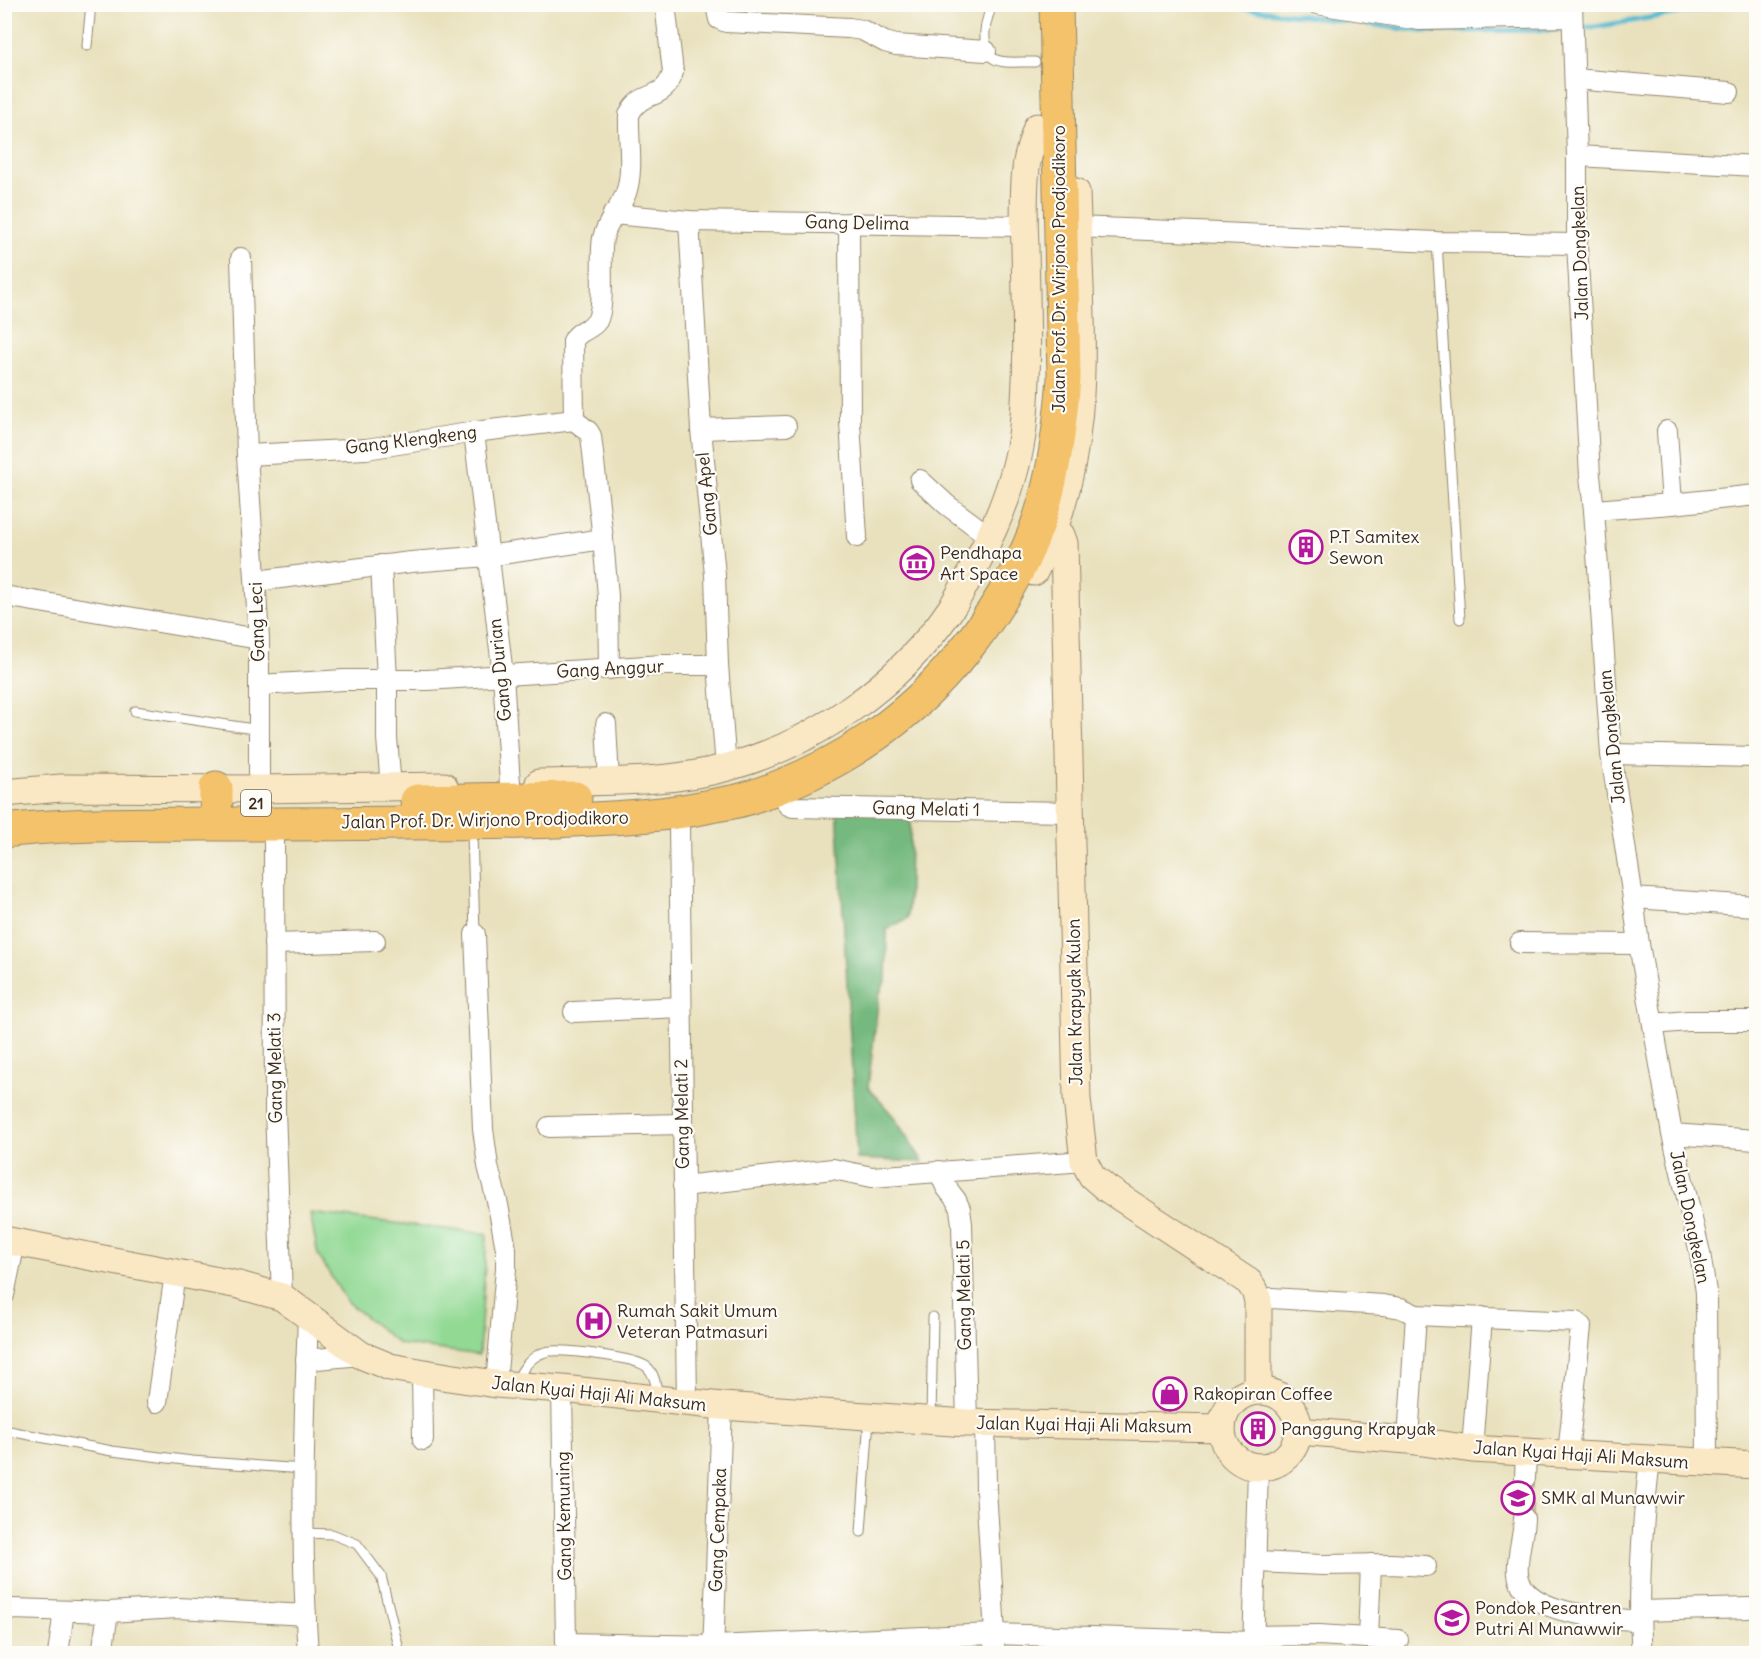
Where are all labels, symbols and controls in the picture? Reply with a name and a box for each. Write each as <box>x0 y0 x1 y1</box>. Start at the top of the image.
street label: Jalan Prof. Dr. Wirjono Prodjodikoro <box>1047 125 1070 413</box>
street label: Jalan Dongkelan <box>1566 185 1593 321</box>
street label: Gang Delima <box>805 210 910 235</box>
street label: Gang Klengkeng <box>344 420 478 459</box>
street label: Gang Apel <box>691 451 722 537</box>
place label: P.T Samitex Sewon <box>1329 525 1419 569</box>
building icon: P.T Samitex Sewon <box>1288 529 1324 565</box>
place label: Pendhapa Art Space <box>940 541 1022 585</box>
museum icon: Pendhapa Art Space <box>899 545 935 581</box>
street label: Gang Leci <box>244 582 269 662</box>
street label: Gang Durian <box>483 617 516 723</box>
street label: Gang Anggur <box>555 654 665 683</box>
street label: Jalan Dongkelan <box>1593 669 1630 805</box>
road number: 21 <box>241 790 271 816</box>
street label: Gang Melati 1 <box>872 796 980 821</box>
street label: Jalan Prof. Dr. Wirjono Prodjodikoro <box>341 805 629 834</box>
street label: Jalan Krapyak Kulon <box>1062 918 1087 1086</box>
street label: Gang Melati 3 <box>262 1012 287 1124</box>
street label: Gang Melati 2 <box>669 1058 694 1170</box>
street label: Jalan Dongkelan <box>1665 1148 1716 1285</box>
street label: Gang Melati 5 <box>951 1239 976 1351</box>
place label: Rumah Sakit Umum Veteran Patmasuri <box>617 1299 778 1343</box>
hospital icon: Rumah Sakit Umum Veteran Patmasuri <box>576 1303 612 1339</box>
street label: Jalan Kyai Haji Ali Maksum <box>490 1371 708 1416</box>
shop icon: Rakopiran Coffee <box>1152 1376 1188 1412</box>
place label: Rakopiran Coffee <box>1193 1382 1333 1405</box>
street label: Jalan Kyai Haji Ali Maksum <box>976 1411 1192 1438</box>
building icon: Panggung Krapyak <box>1240 1411 1276 1447</box>
place label: Panggung Krapyak <box>1281 1417 1436 1440</box>
street label: Jalan Kyai Haji Ali Maksum <box>1472 1435 1690 1474</box>
street label: Gang Kemuning <box>551 1451 576 1581</box>
street label: Gang Cempaka <box>704 1467 731 1593</box>
school or university icon: SMK al Munawwir <box>1500 1480 1536 1516</box>
place label: SMK al Munawwir <box>1541 1486 1686 1509</box>
place label: Pondok Pesantren Putri Al Munawwir <box>1475 1596 1624 1640</box>
school or university icon: Pondok Pesantren Putri Al Munawwir <box>1434 1600 1470 1636</box>

